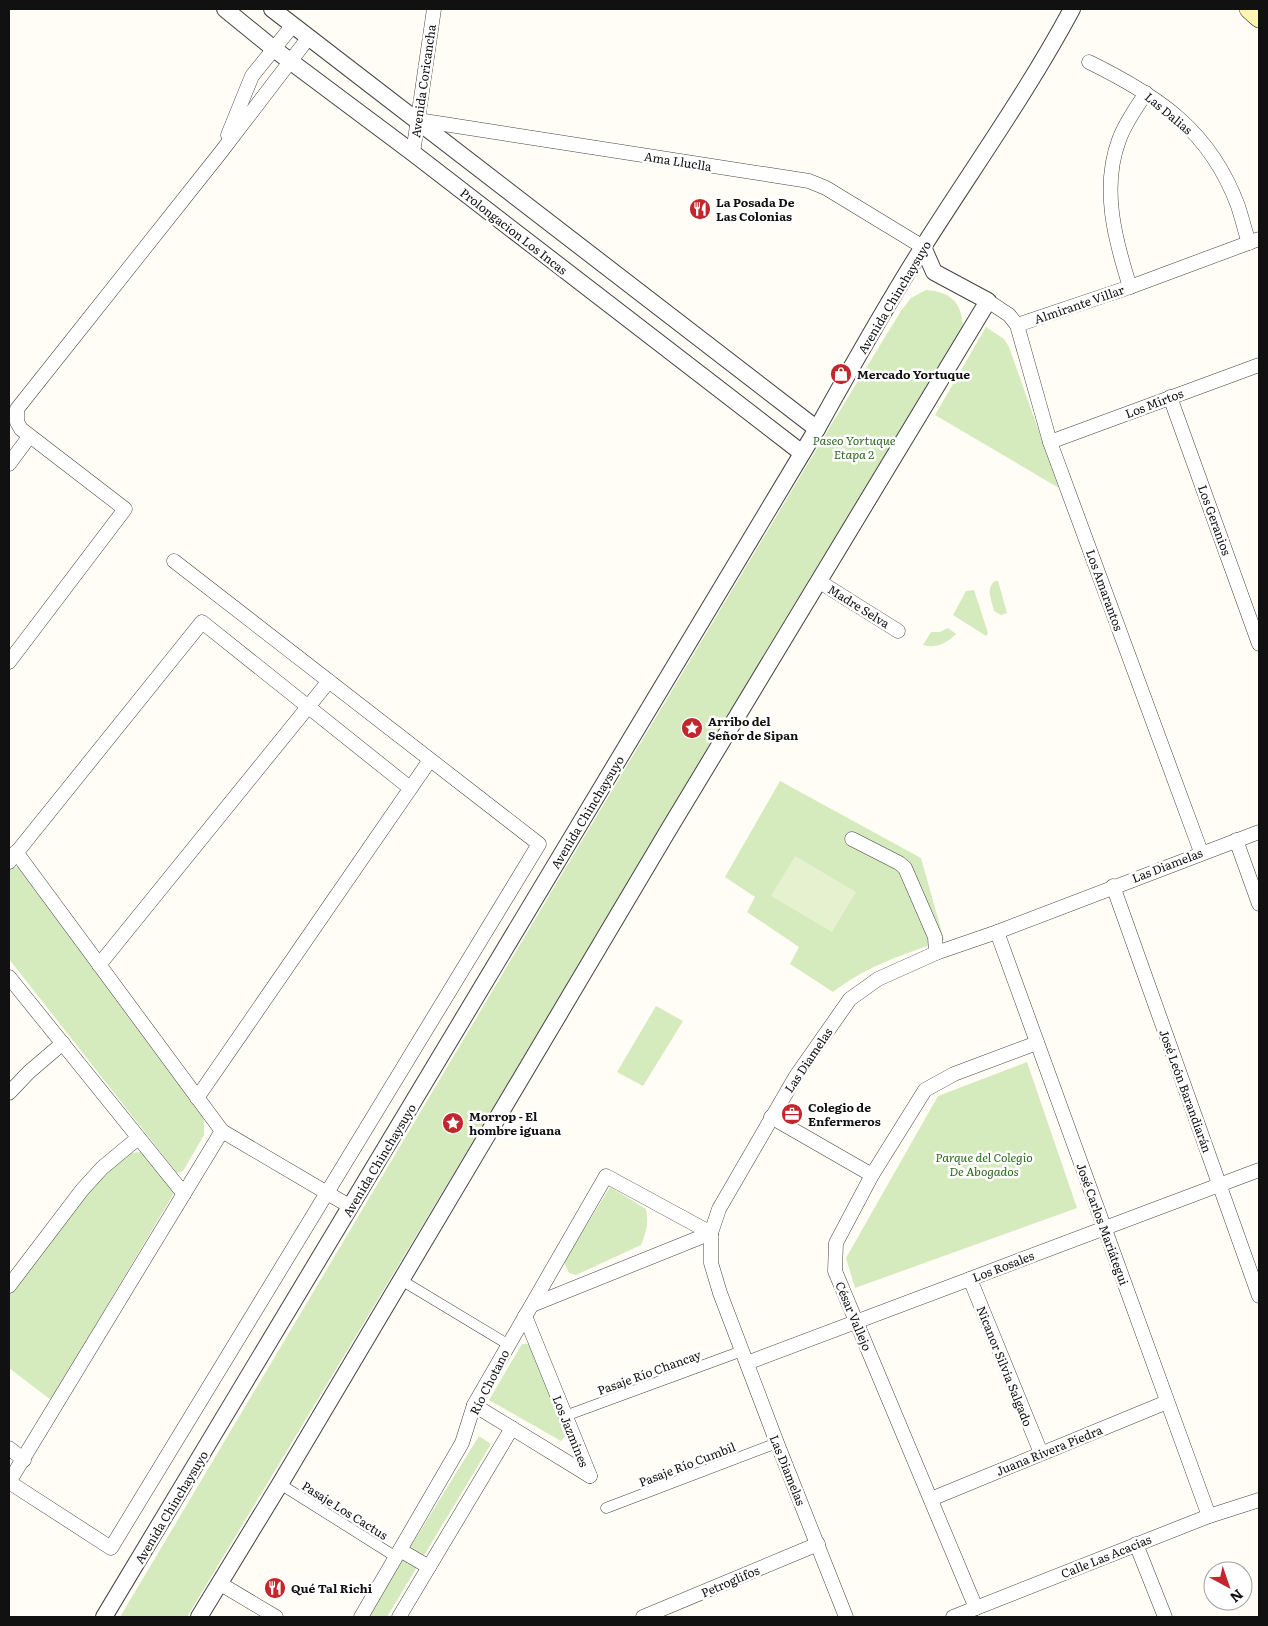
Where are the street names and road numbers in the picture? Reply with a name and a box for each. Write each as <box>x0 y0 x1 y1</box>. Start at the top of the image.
street label: Avenida Coricancha <box>406 23 440 139</box>
street label: Las Dalias <box>1141 88 1197 139</box>
street label: Ama Lluclla <box>643 147 714 175</box>
street label: Prolongacion Los Incas <box>457 183 572 279</box>
street label: Avenida Chinchaysuyo <box>853 237 935 357</box>
street label: Almirante Villar <box>1032 280 1127 328</box>
street label: Los Mirtos <box>1122 383 1186 422</box>
street label: Los Geranios <box>1194 482 1236 558</box>
street label: Los Amarantos <box>1082 547 1128 634</box>
street label: Madre Selva <box>825 580 894 632</box>
street label: Avenida Chinchaysuyo <box>546 752 628 872</box>
street label: Las Diamelas <box>1129 843 1206 887</box>
street label: Las Diamelas <box>780 1024 837 1096</box>
street label: José León Barandiarán <box>1155 1027 1217 1155</box>
street label: Avenida Chinchaysuyo <box>338 1100 420 1220</box>
street label: José Carlos Mariátegui <box>1072 1160 1134 1288</box>
street label: Los Rosales <box>970 1246 1037 1286</box>
street label: César Vallejo <box>831 1279 877 1353</box>
street label: Nicanor Silvia Salgado <box>973 1303 1037 1429</box>
street label: Pasaje Río Chancay <box>595 1345 703 1399</box>
street label: Río Chotano <box>465 1346 513 1418</box>
street label: Los Jazmines <box>548 1392 594 1470</box>
street label: Juana Rivera Piedra <box>993 1420 1106 1480</box>
street label: Las Diamelas <box>766 1432 811 1509</box>
street label: Pasaje Río Cumbil <box>636 1437 738 1491</box>
street label: Avenida Chinchaysuyo <box>130 1447 212 1567</box>
street label: Pasaje Los Cactus <box>299 1476 392 1544</box>
street label: Calle Las Acacias <box>1058 1529 1154 1582</box>
street label: Petroglifos <box>698 1560 763 1601</box>

